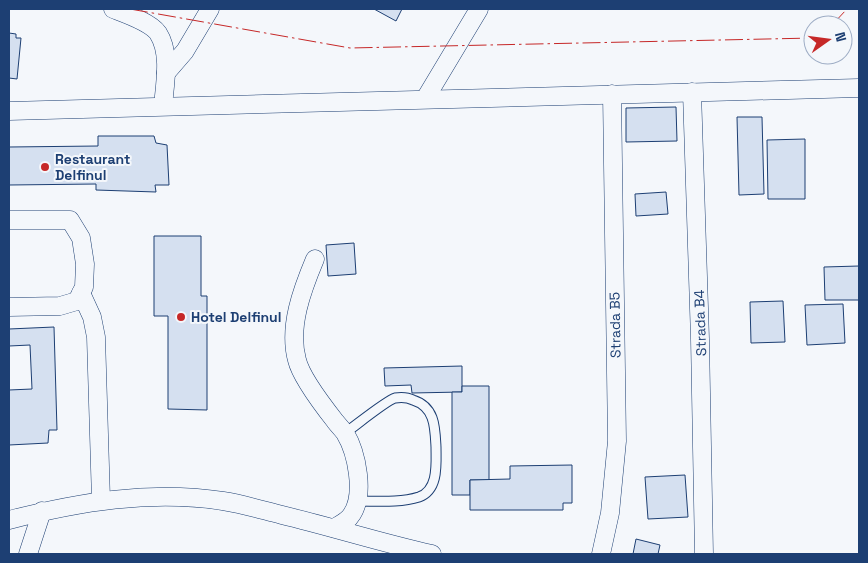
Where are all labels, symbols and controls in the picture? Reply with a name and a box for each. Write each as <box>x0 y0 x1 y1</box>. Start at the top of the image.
north arrow <box>803 15 853 65</box>
text: N <box>831 30 850 44</box>
place label: Restaurant Delfinul <box>55 150 130 184</box>
marker: Restaurant Delfinul <box>39 161 51 173</box>
street label: Strada B4 <box>690 289 710 357</box>
street label: Strada B5 <box>605 292 625 358</box>
place label: Hotel Delfinul <box>191 308 281 326</box>
marker: Hotel Delfinul <box>175 311 187 323</box>

